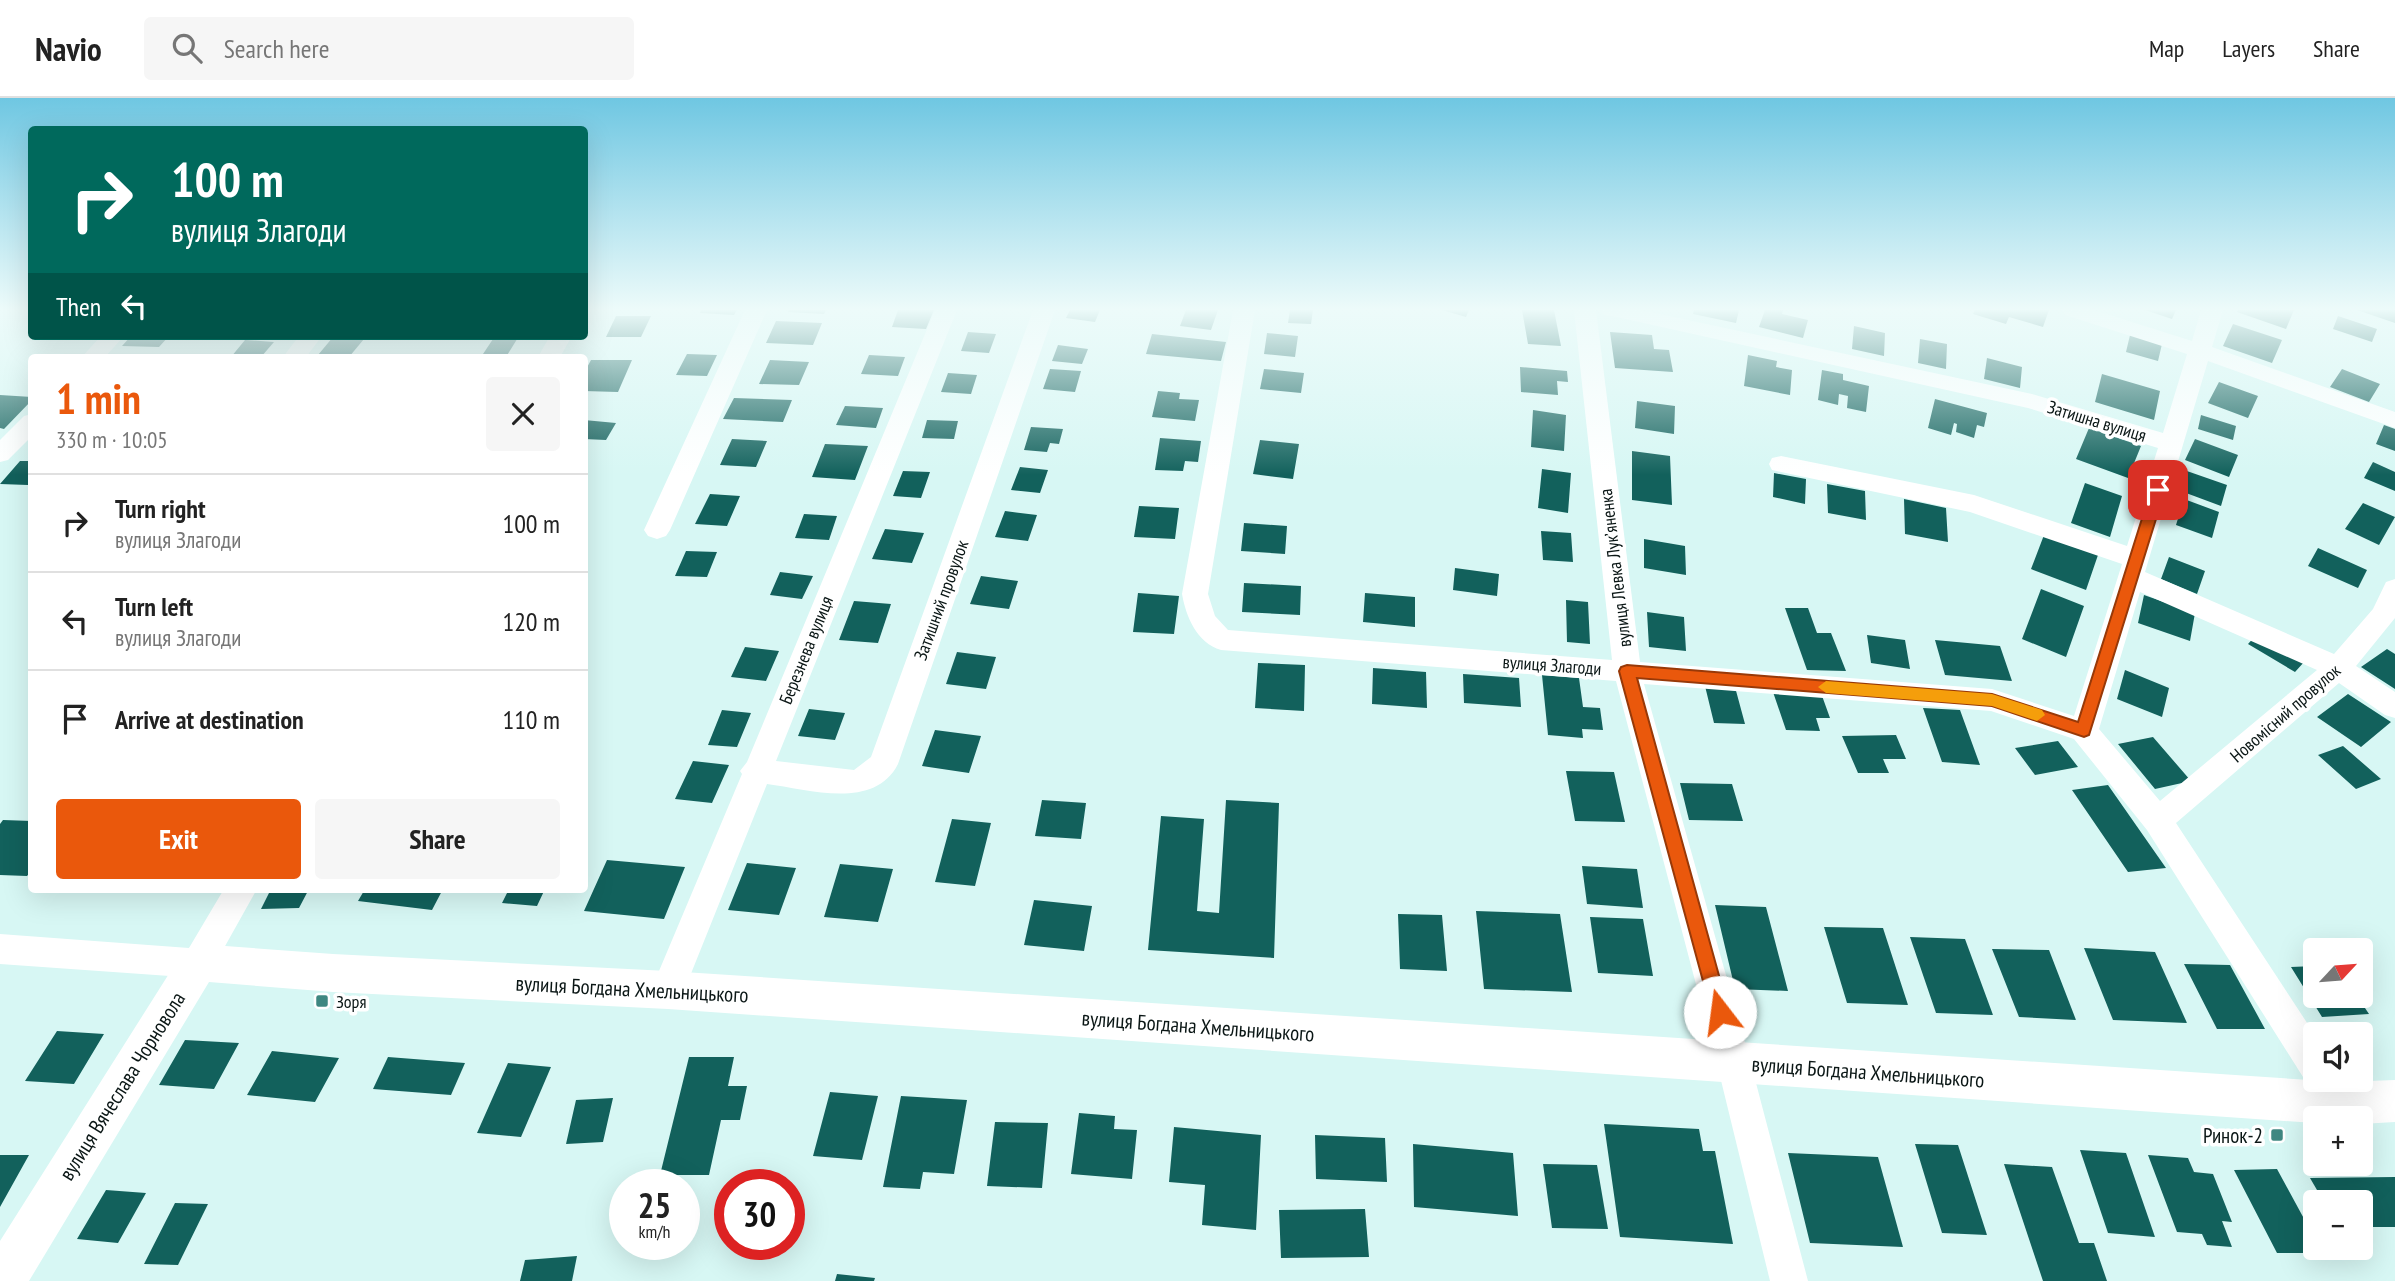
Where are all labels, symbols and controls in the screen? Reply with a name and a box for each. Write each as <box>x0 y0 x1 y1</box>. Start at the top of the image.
search box <box>144 17 634 80</box>
text: Navio <box>35 27 102 70</box>
icon: search <box>168 29 206 67</box>
text: Search here <box>224 32 329 65</box>
text: Map <box>2149 33 2184 64</box>
text: Layers <box>2222 33 2275 64</box>
text: Share <box>2313 33 2360 64</box>
text: 100 m <box>171 147 284 211</box>
icon: right <box>56 154 147 245</box>
text: вулиця Злагоди <box>171 209 347 251</box>
icon: left <box>115 287 153 325</box>
text: Then <box>56 290 101 323</box>
text: 1 min <box>56 371 141 426</box>
button: close <box>486 377 560 451</box>
street label: Затишна вулиця <box>2045 395 2149 447</box>
text: 330 m · 10:05 <box>56 425 168 454</box>
pin <box>2128 460 2188 520</box>
icon: arrive <box>2139 471 2177 509</box>
street label: вулиця Левка Лукʼяненка <box>1594 488 1636 648</box>
text: Turn right <box>115 492 206 525</box>
icon: right <box>56 504 94 542</box>
text: 100 m <box>502 507 560 540</box>
text: вулиця Злагоди <box>115 525 241 554</box>
street label: Затишний провулок <box>909 537 973 663</box>
text: Turn left <box>115 590 193 623</box>
street label: Березнева вулиця <box>774 593 838 707</box>
icon: left <box>56 602 94 640</box>
text: 120 m <box>502 605 560 638</box>
text: вулиця Злагоди <box>115 623 241 652</box>
street label: вулиця Злагоди <box>1502 650 1602 680</box>
street label: Новомісний провулок <box>2225 659 2345 767</box>
icon: arrive <box>56 700 94 738</box>
text: Arrive at destination <box>115 703 304 736</box>
text: 110 m <box>502 703 560 736</box>
button: Exit <box>56 799 301 879</box>
button: Share <box>315 799 560 879</box>
north arrow <box>2303 938 2373 1008</box>
map controls <box>2303 938 2373 1260</box>
street label: вулиця Богдана Хмельницького <box>515 969 749 1009</box>
position arrow <box>1683 975 1757 1049</box>
street label: вулиця Вячеслава Чорновола <box>53 987 191 1185</box>
place label: Зоря <box>336 990 366 1013</box>
marker: Зоря <box>314 993 330 1009</box>
street label: вулиця Богдана Хмельницького <box>1081 1004 1315 1048</box>
button: sound <box>2303 1022 2373 1092</box>
street label: вулиця Богдана Хмельницького <box>1751 1050 1985 1094</box>
button: + <box>2303 1106 2373 1176</box>
place label: Ринок-2 <box>2203 1122 2263 1149</box>
marker: Ринок-2 <box>2269 1127 2285 1143</box>
speed limit sign: 30 <box>714 1169 805 1260</box>
text: 25 <box>638 1182 671 1228</box>
button: − <box>2303 1190 2373 1260</box>
text: km/h <box>639 1220 670 1243</box>

